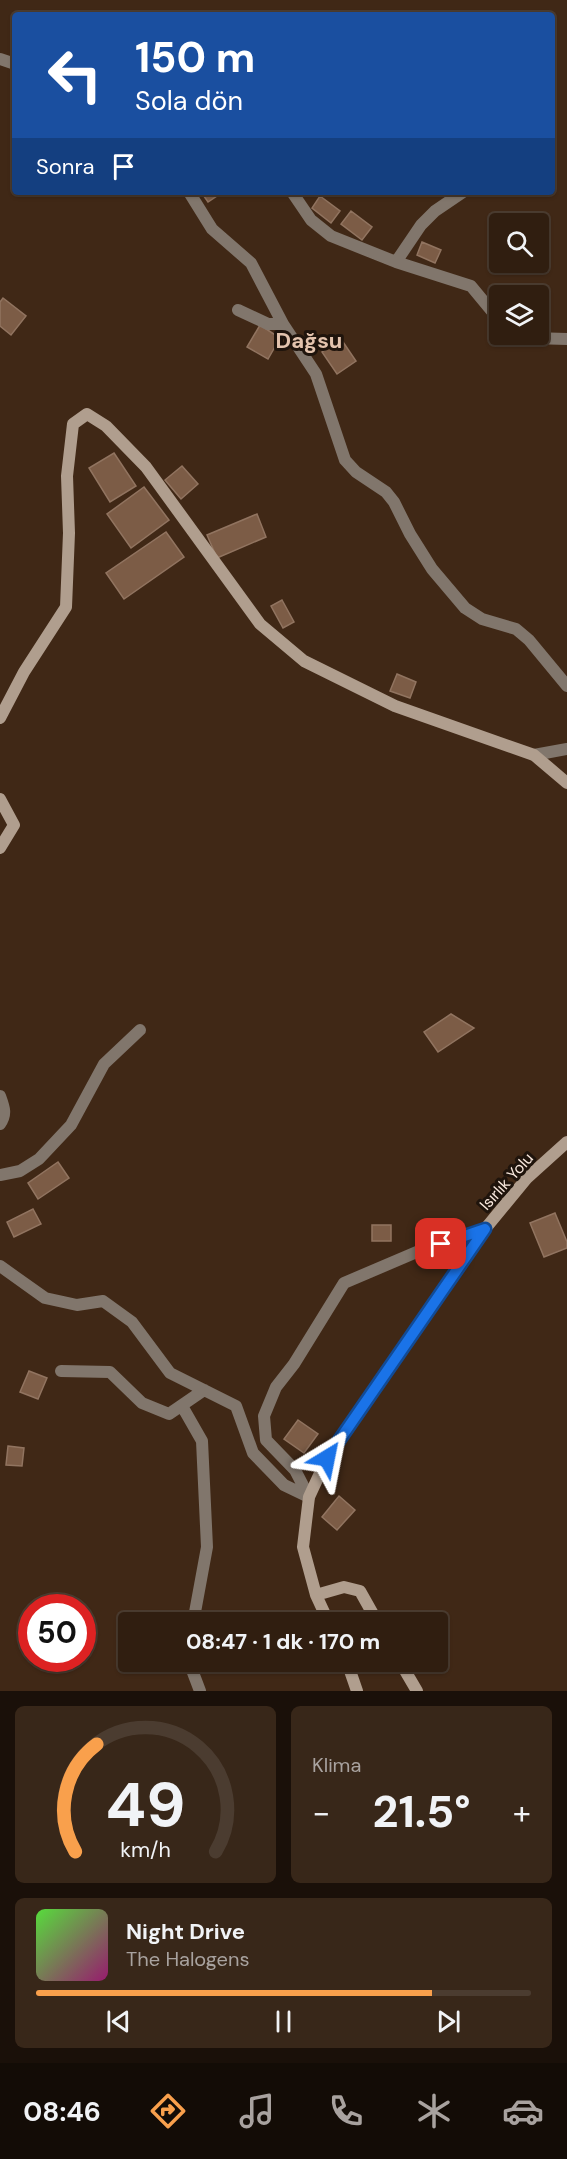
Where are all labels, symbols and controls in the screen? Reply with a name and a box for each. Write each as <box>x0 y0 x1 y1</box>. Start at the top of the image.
text: 150 m <box>135 30 255 85</box>
icon: left <box>36 36 114 114</box>
text: Sola dön <box>135 83 243 118</box>
icon: arrive <box>107 150 140 183</box>
text: Sonra <box>36 152 95 181</box>
map controls <box>489 213 549 345</box>
button: search <box>489 213 549 273</box>
button: layers <box>489 285 549 345</box>
district label: Dağsu <box>276 326 342 355</box>
street label: Isırlık Yolu <box>475 1148 538 1215</box>
pin <box>415 1218 466 1269</box>
icon: arrive <box>424 1227 457 1260</box>
position arrow <box>295 1426 359 1490</box>
speed limit sign: 50 <box>18 1594 96 1672</box>
text: 08:47 · 1 dk · 170 m <box>186 1627 380 1656</box>
text: Klima <box>312 1752 361 1778</box>
text: 49 <box>105 1764 186 1845</box>
text: 21.5° <box>372 1782 471 1841</box>
text: − <box>312 1791 330 1834</box>
text: + <box>513 1791 531 1834</box>
text: km/h <box>120 1836 171 1864</box>
text: Night Drive <box>126 1917 245 1946</box>
text: The Halogens <box>126 1946 249 1972</box>
icon: previous <box>102 2005 135 2038</box>
icon: pause <box>267 2005 300 2038</box>
icon: next <box>432 2005 465 2038</box>
icon: directions <box>147 2090 189 2132</box>
icon: music <box>236 2090 278 2132</box>
icon: phone <box>325 2090 367 2132</box>
icon: climate <box>413 2090 455 2132</box>
icon: car <box>502 2090 544 2132</box>
text: 08:46 <box>23 2094 101 2129</box>

